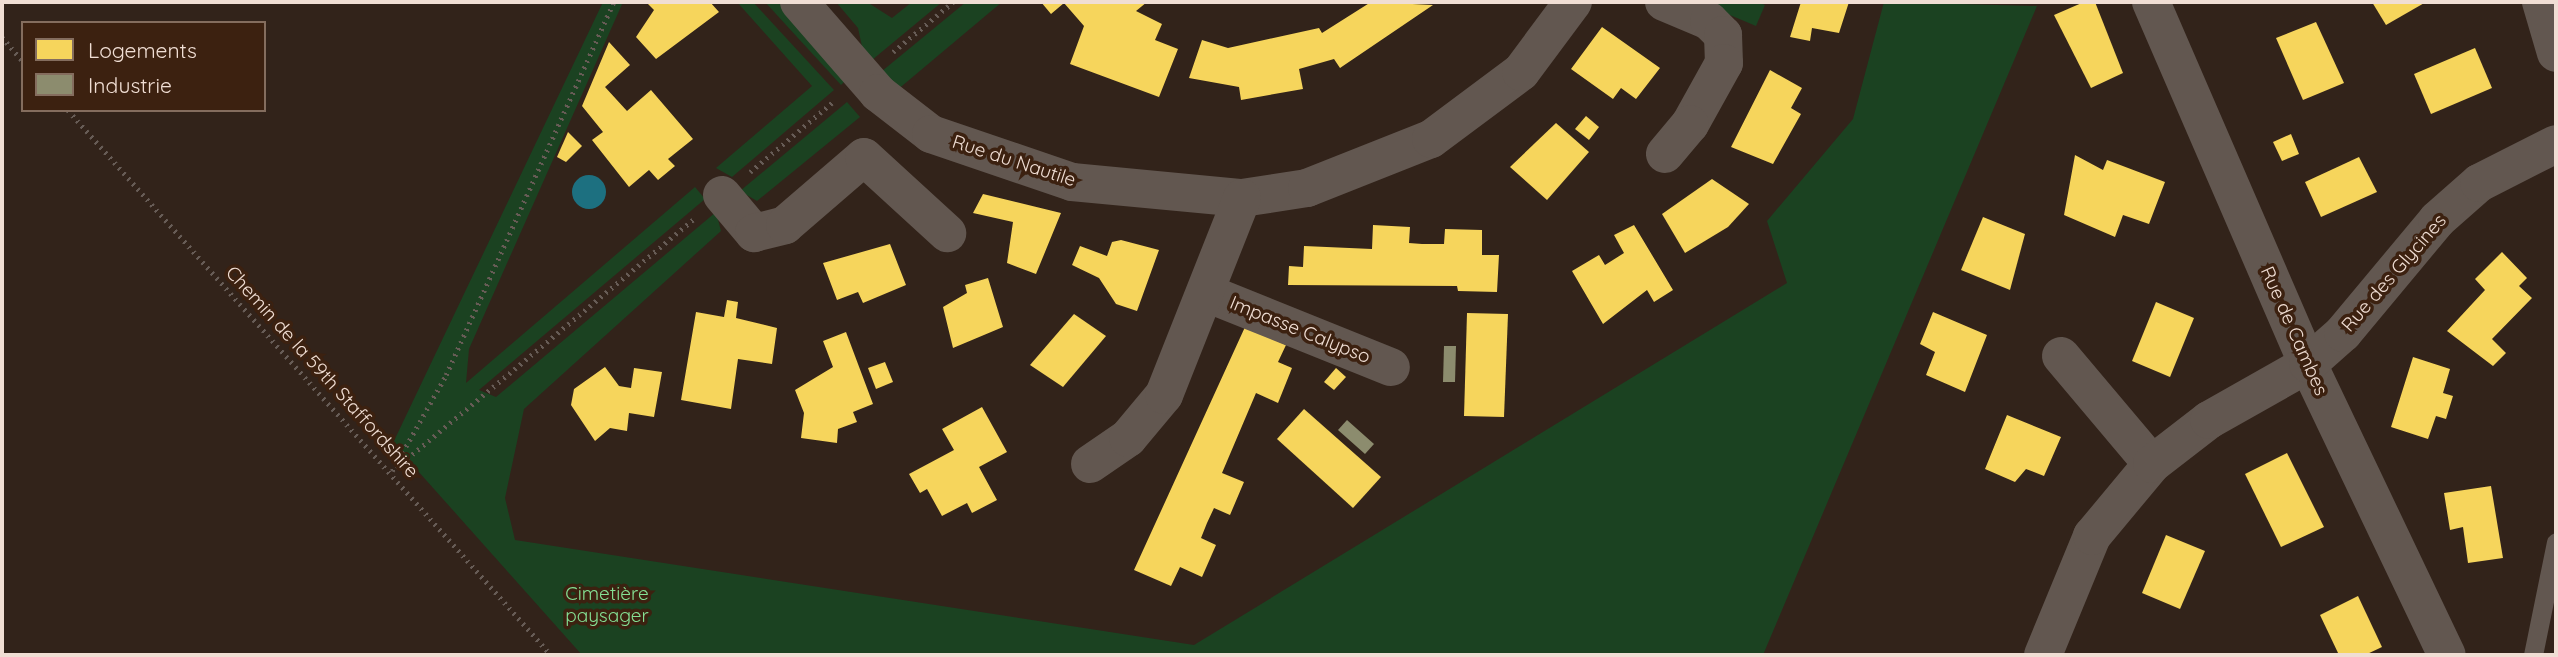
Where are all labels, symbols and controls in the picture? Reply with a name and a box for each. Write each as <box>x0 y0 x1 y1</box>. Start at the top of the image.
legend <box>21 21 266 112</box>
text: Logements <box>88 37 197 63</box>
text: Industrie <box>88 72 172 98</box>
street label: Rue du Nautile <box>949 130 1079 192</box>
street label: Rue des Glycines <box>2337 210 2451 336</box>
street label: Chemin de la 59th Staffordshire <box>221 261 423 483</box>
street label: Rue de Cambes <box>2255 263 2333 399</box>
street label: Impasse Calypso <box>1226 291 1374 369</box>
park label: Cimetière paysager <box>565 583 649 627</box>

